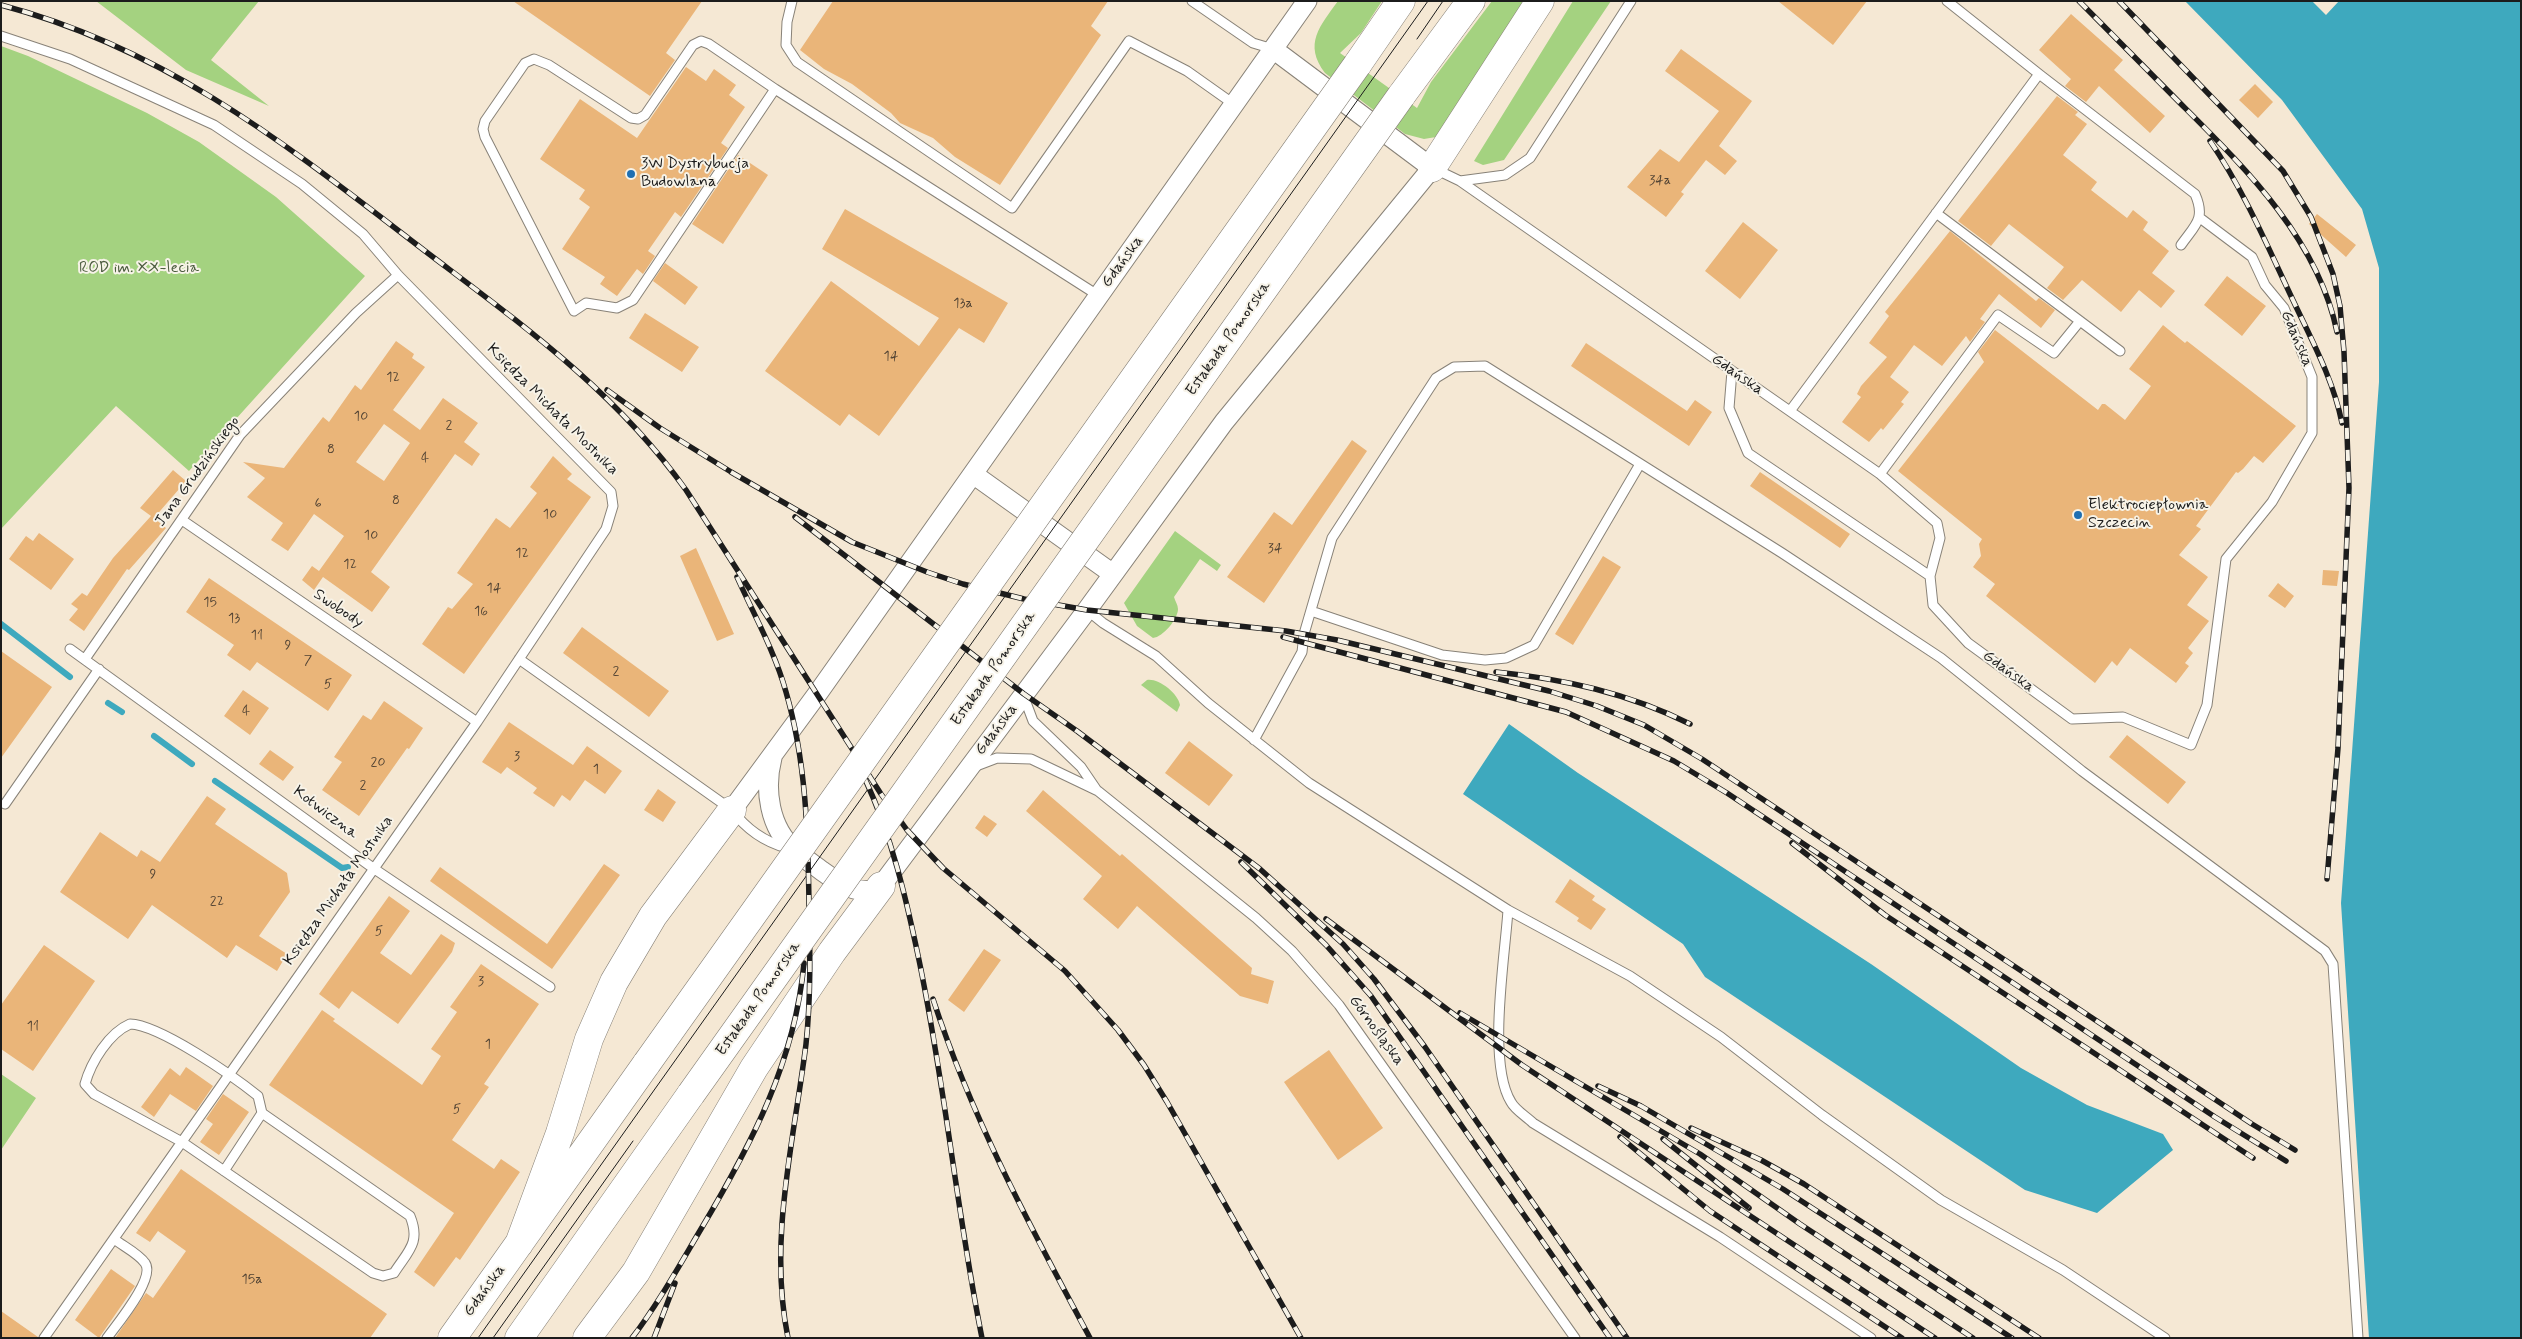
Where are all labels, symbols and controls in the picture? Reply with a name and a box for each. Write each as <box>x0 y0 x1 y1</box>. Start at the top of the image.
place label: 3W Dystrybucja Budowlana <box>641 155 749 193</box>
marker: 3W Dystrybucja Budowlana <box>625 168 637 180</box>
house number: 34a <box>1649 173 1671 189</box>
street label: Gdańska <box>1098 232 1148 292</box>
park label: ROD im. XX-lecia <box>79 259 199 279</box>
street label: Estakada Pomorska <box>1182 278 1276 400</box>
house number: 13a <box>953 296 973 312</box>
street label: Gdańska <box>2276 308 2316 370</box>
street label: Księdza Michała Mostnika <box>482 340 622 480</box>
house number: 14 <box>884 349 898 365</box>
street label: Gdańska <box>1707 350 1767 400</box>
house number: 12 <box>386 370 400 386</box>
house number: 10 <box>354 409 368 425</box>
street label: Jana Grudzińskiego <box>151 413 245 531</box>
house number: 2 <box>446 418 452 434</box>
house number: 8 <box>327 442 335 458</box>
house number: 4 <box>421 451 429 467</box>
house number: 8 <box>392 493 400 509</box>
house number: 6 <box>314 496 322 512</box>
place label: Elektrociepłownia Szczecin <box>2088 496 2208 534</box>
house number: 10 <box>543 507 557 523</box>
marker: Elektrociepłownia Szczecin <box>2072 509 2084 521</box>
house number: 10 <box>364 528 378 544</box>
house number: 34 <box>1268 541 1282 557</box>
house number: 12 <box>515 546 529 562</box>
house number: 12 <box>343 557 357 573</box>
house number: 14 <box>487 581 501 597</box>
street label: Swobody <box>309 585 367 633</box>
house number: 15 <box>203 595 217 611</box>
house number: 16 <box>474 604 488 620</box>
street label: Estakada Pomorska <box>947 608 1041 730</box>
house number: 13 <box>228 611 240 627</box>
house number: 11 <box>251 628 263 644</box>
house number: 9 <box>285 638 291 654</box>
street label: Gdańska <box>1978 647 2038 697</box>
house number: 7 <box>304 653 312 669</box>
house number: 2 <box>613 664 619 680</box>
house number: 5 <box>324 677 332 693</box>
street label: Gdańska <box>972 701 1022 759</box>
house number: 4 <box>242 704 250 720</box>
house number: 3 <box>514 749 520 765</box>
house number: 20 <box>371 755 385 771</box>
house number: 1 <box>593 762 599 778</box>
house number: 2 <box>360 778 366 794</box>
street label: Kotwiczna <box>289 782 361 844</box>
street label: Księdza Michała Mostnika <box>280 812 398 970</box>
house number: 9 <box>150 867 156 883</box>
house number: 22 <box>210 894 224 910</box>
house number: 5 <box>375 924 383 940</box>
street label: Estakada Pomorska <box>712 938 806 1060</box>
house number: 3 <box>478 974 484 990</box>
street label: Górnośląska <box>1344 992 1408 1070</box>
house number: 11 <box>27 1019 39 1035</box>
house number: 1 <box>485 1037 491 1053</box>
house number: 5 <box>453 1102 461 1118</box>
street label: Gdańska <box>460 1261 510 1321</box>
house number: 15a <box>242 1272 262 1288</box>

